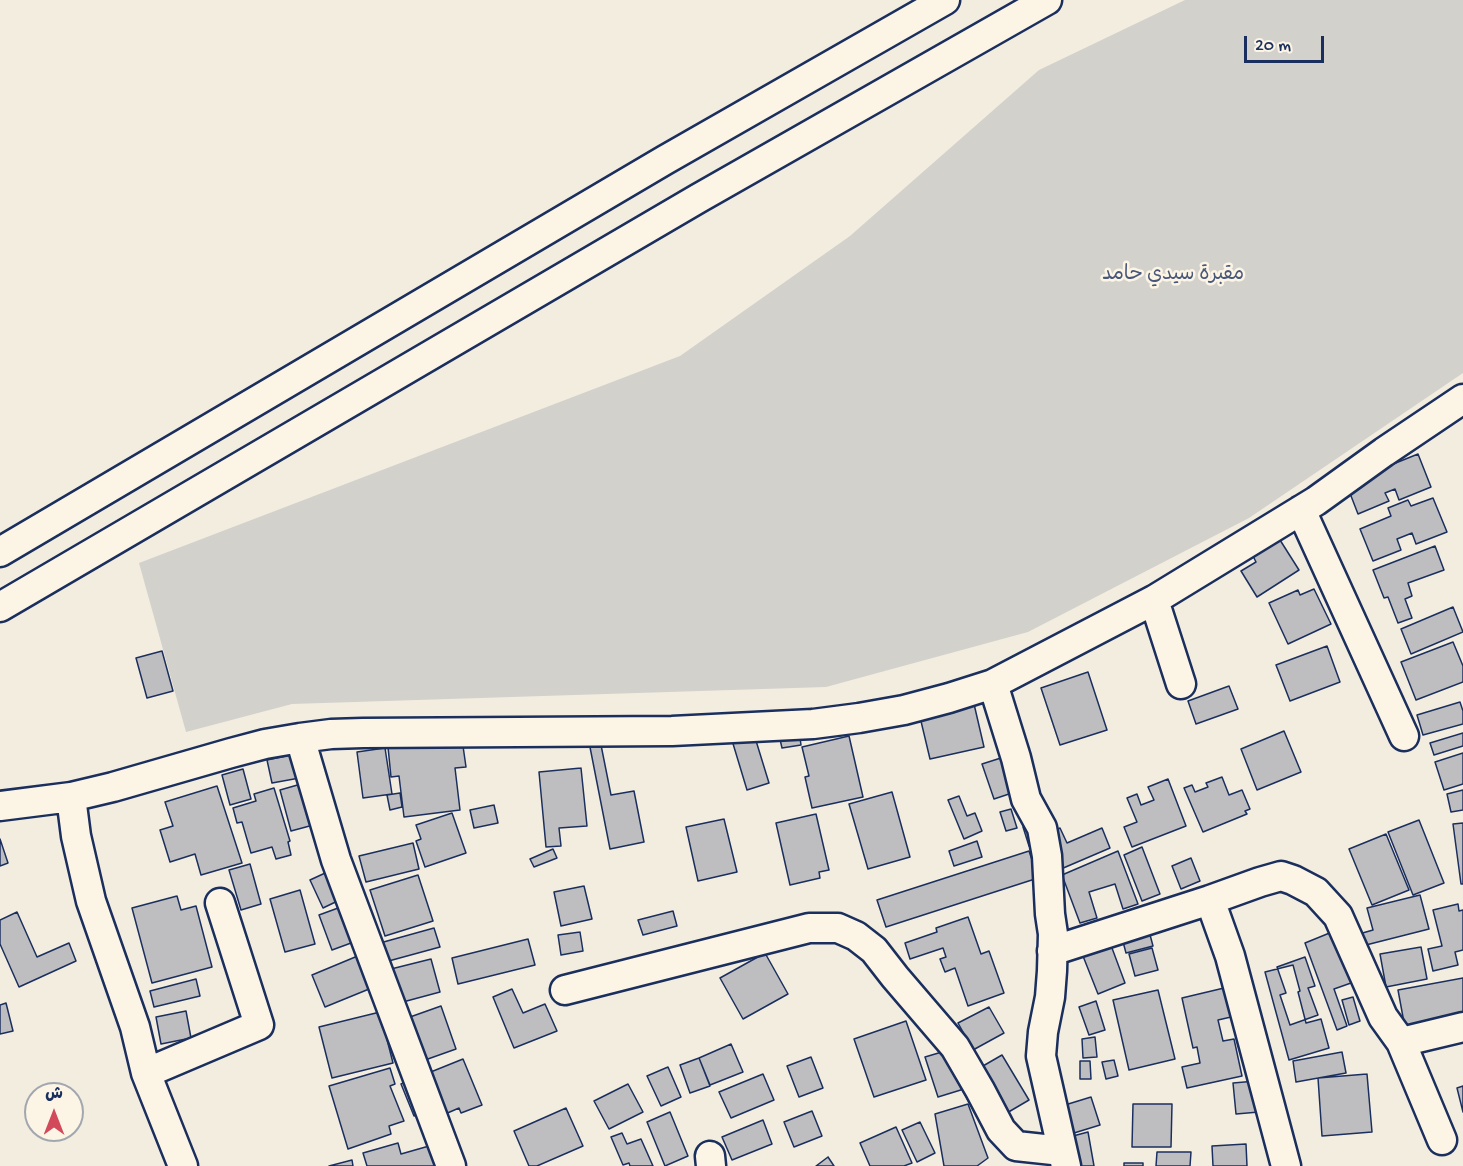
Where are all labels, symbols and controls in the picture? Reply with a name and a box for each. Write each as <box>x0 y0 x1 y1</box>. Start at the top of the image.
scale bar <box>1247 24 1326 62</box>
text: 20 m <box>1255 36 1291 57</box>
park label: مقبرة سيدي حامد <box>1102 264 1244 288</box>
north arrow <box>24 1082 84 1142</box>
text: ش <box>45 1086 63 1105</box>

